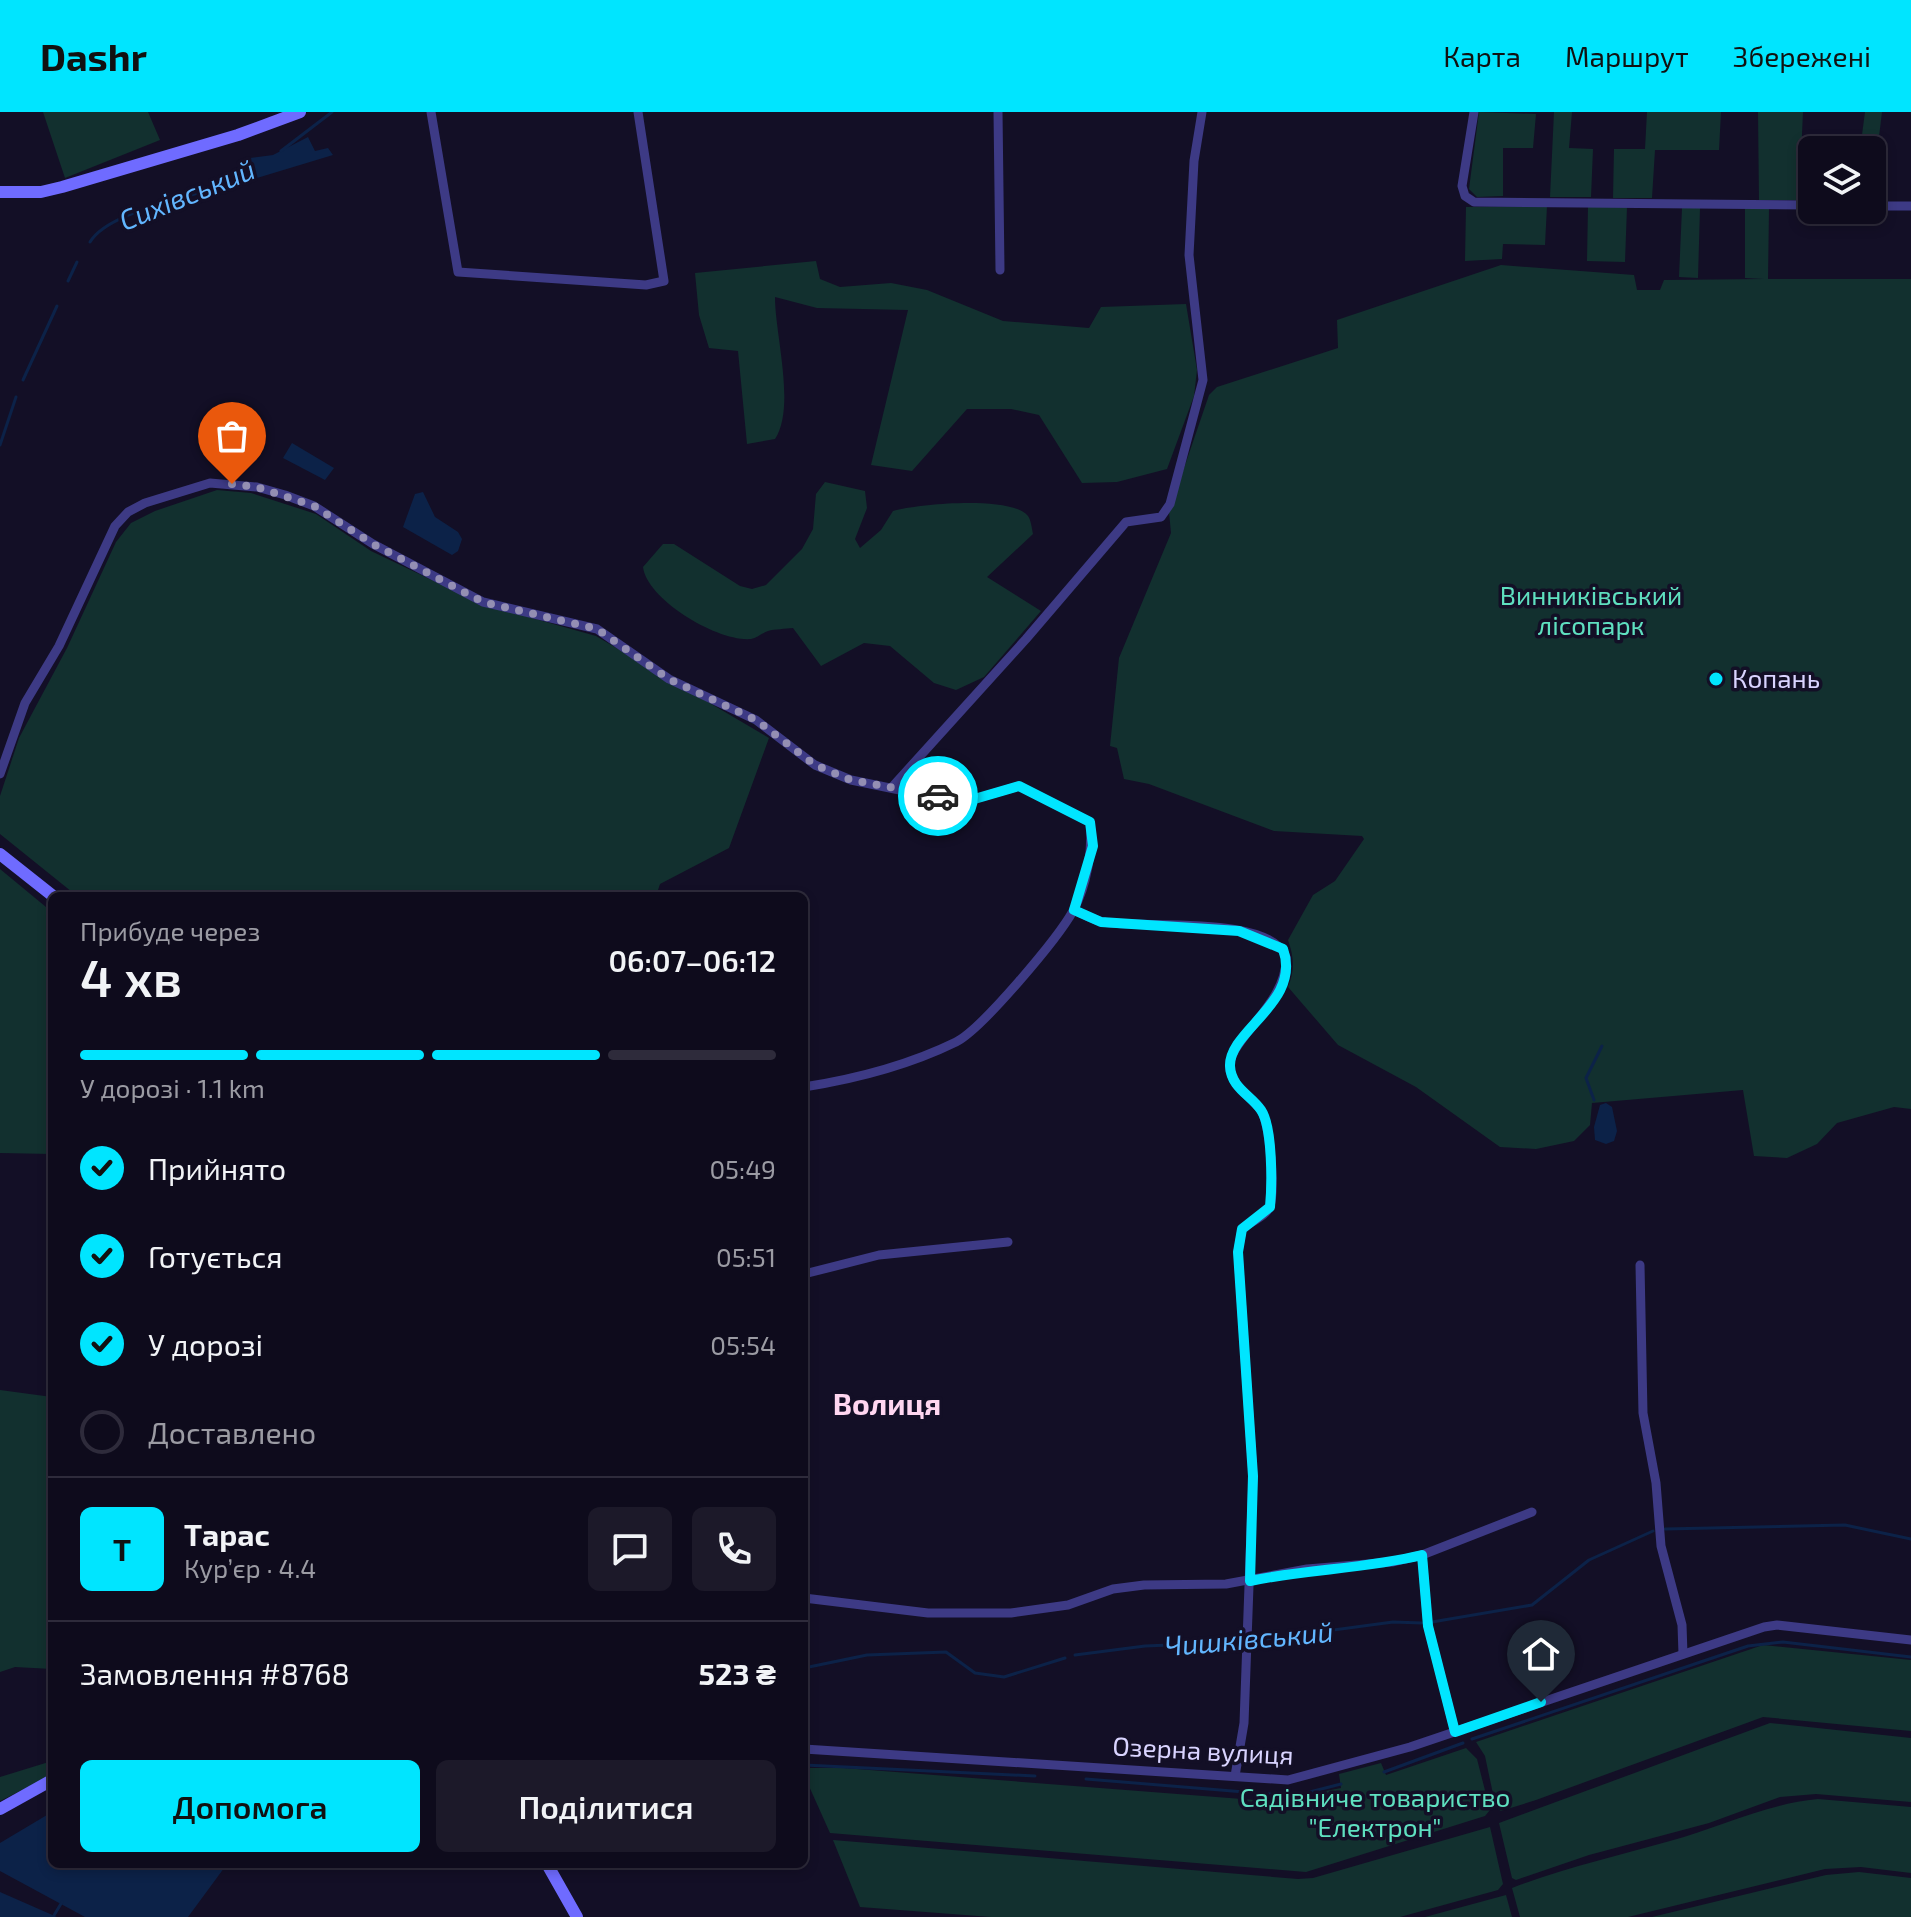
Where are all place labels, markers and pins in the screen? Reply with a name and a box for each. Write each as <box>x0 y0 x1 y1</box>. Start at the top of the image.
pin <box>198 402 266 484</box>
place label: Копань <box>1732 662 1820 693</box>
marker: Копань <box>1707 670 1725 688</box>
pin <box>1507 1620 1575 1702</box>

